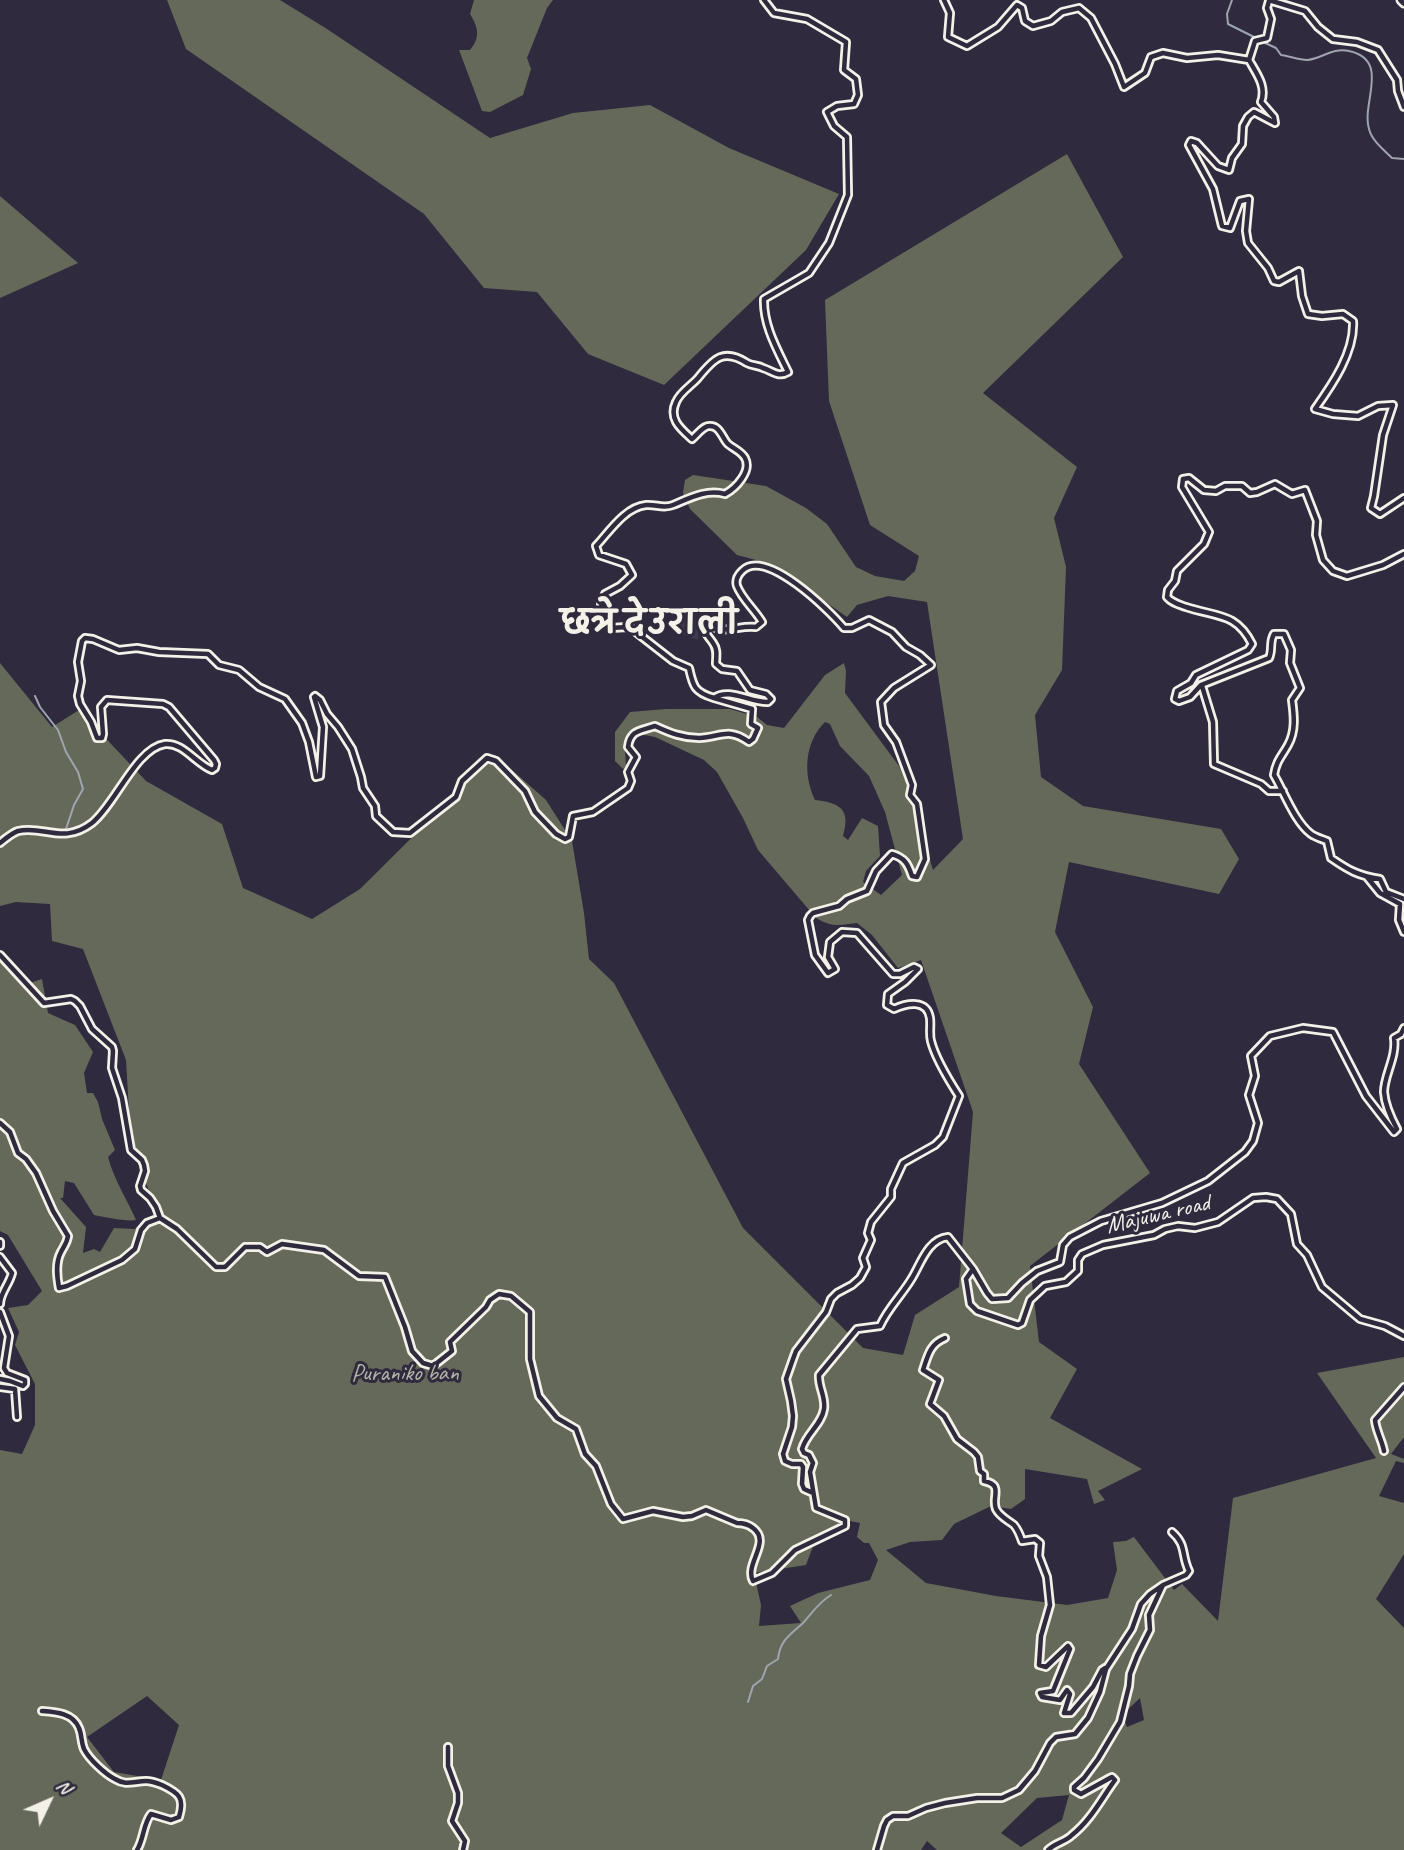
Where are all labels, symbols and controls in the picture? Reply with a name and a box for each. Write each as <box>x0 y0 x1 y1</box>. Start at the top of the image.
district label: छत्रे देउराली <box>561 606 737 644</box>
street label: Majuwa road <box>1103 1189 1213 1241</box>
park label: Puraniko ban <box>351 1360 459 1388</box>
north arrow <box>14 1766 84 1836</box>
text: N <box>51 1774 77 1799</box>

